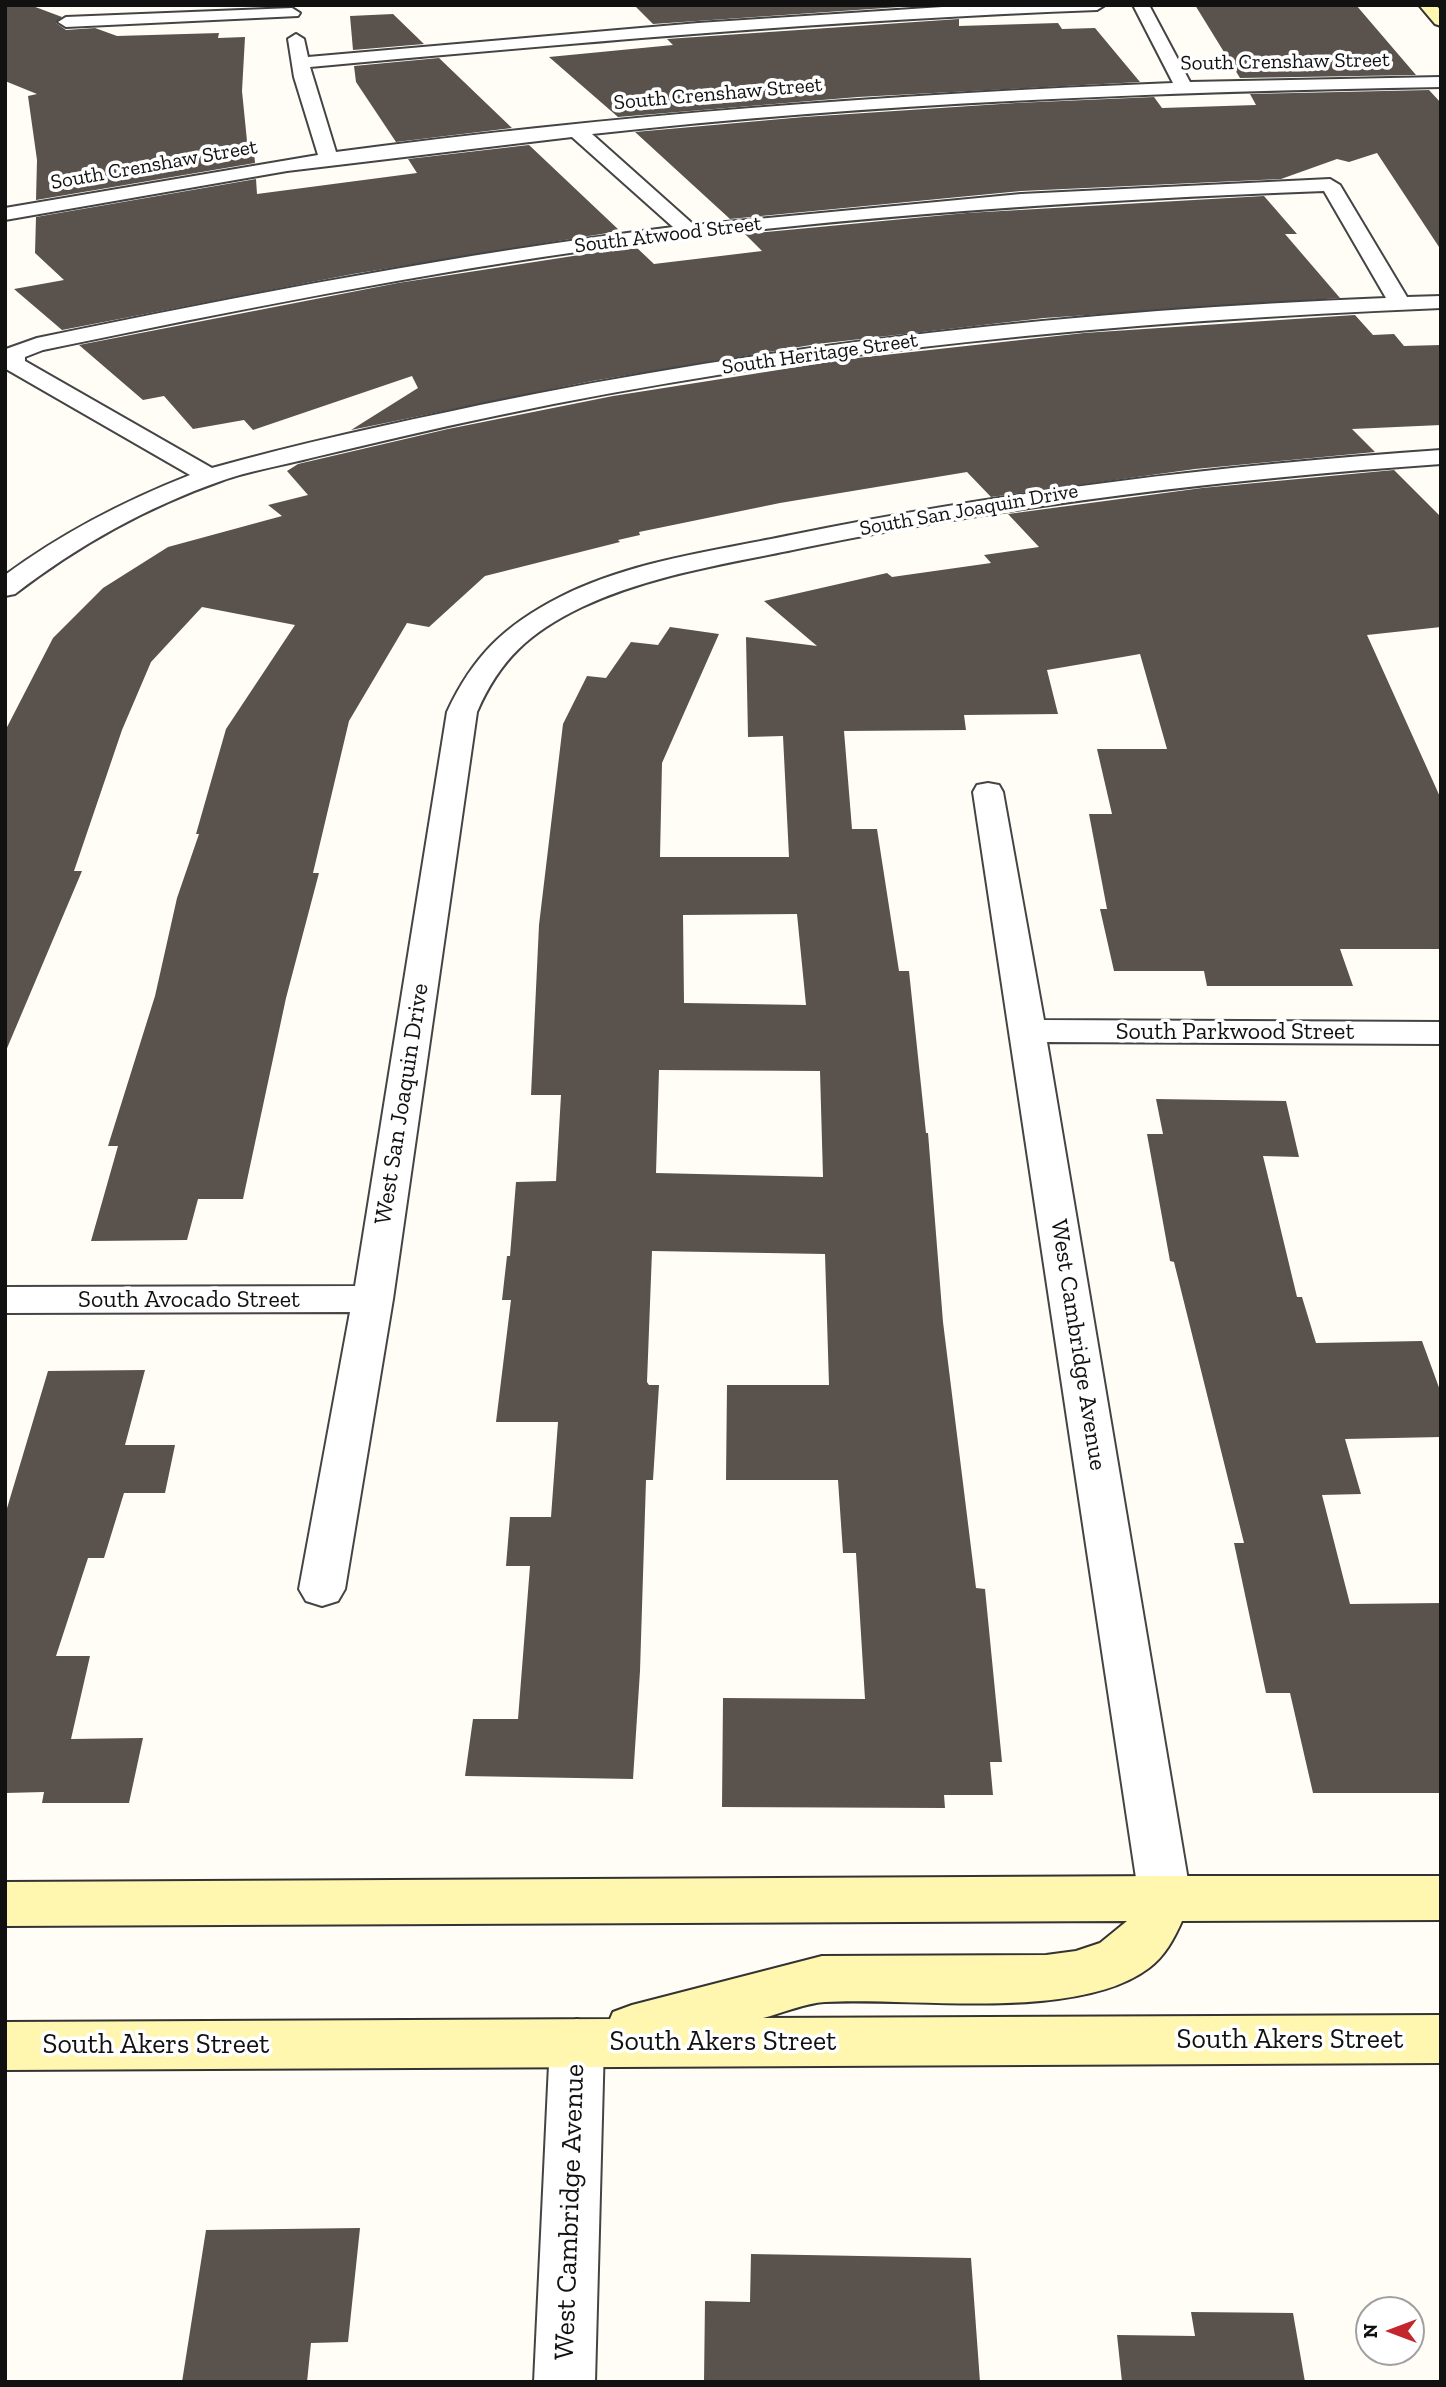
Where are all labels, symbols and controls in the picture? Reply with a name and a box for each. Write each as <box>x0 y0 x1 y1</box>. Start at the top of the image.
street label: South Crenshaw Street <box>1180 48 1390 76</box>
street label: South Crenshaw Street <box>613 72 823 116</box>
street label: South Crenshaw Street <box>49 134 259 196</box>
street label: South Atwood Street <box>573 211 763 259</box>
street label: South Heritage Street <box>720 328 920 380</box>
street label: South San Joaquin Drive <box>858 478 1080 542</box>
street label: West San Joaquin Drive <box>369 981 435 1227</box>
street label: South Parkwood Street <box>1116 1018 1354 1046</box>
street label: West Cambridge Avenue <box>1044 1217 1112 1473</box>
street label: South Avocado Street <box>78 1286 300 1314</box>
street label: South Akers Street <box>1177 2023 1403 2057</box>
street label: South Akers Street <box>610 2025 836 2059</box>
street label: South Akers Street <box>43 2028 269 2062</box>
street label: West Cambridge Avenue <box>548 2063 592 2361</box>
north arrow <box>1355 2296 1425 2366</box>
text: N <box>1359 2324 1382 2338</box>

